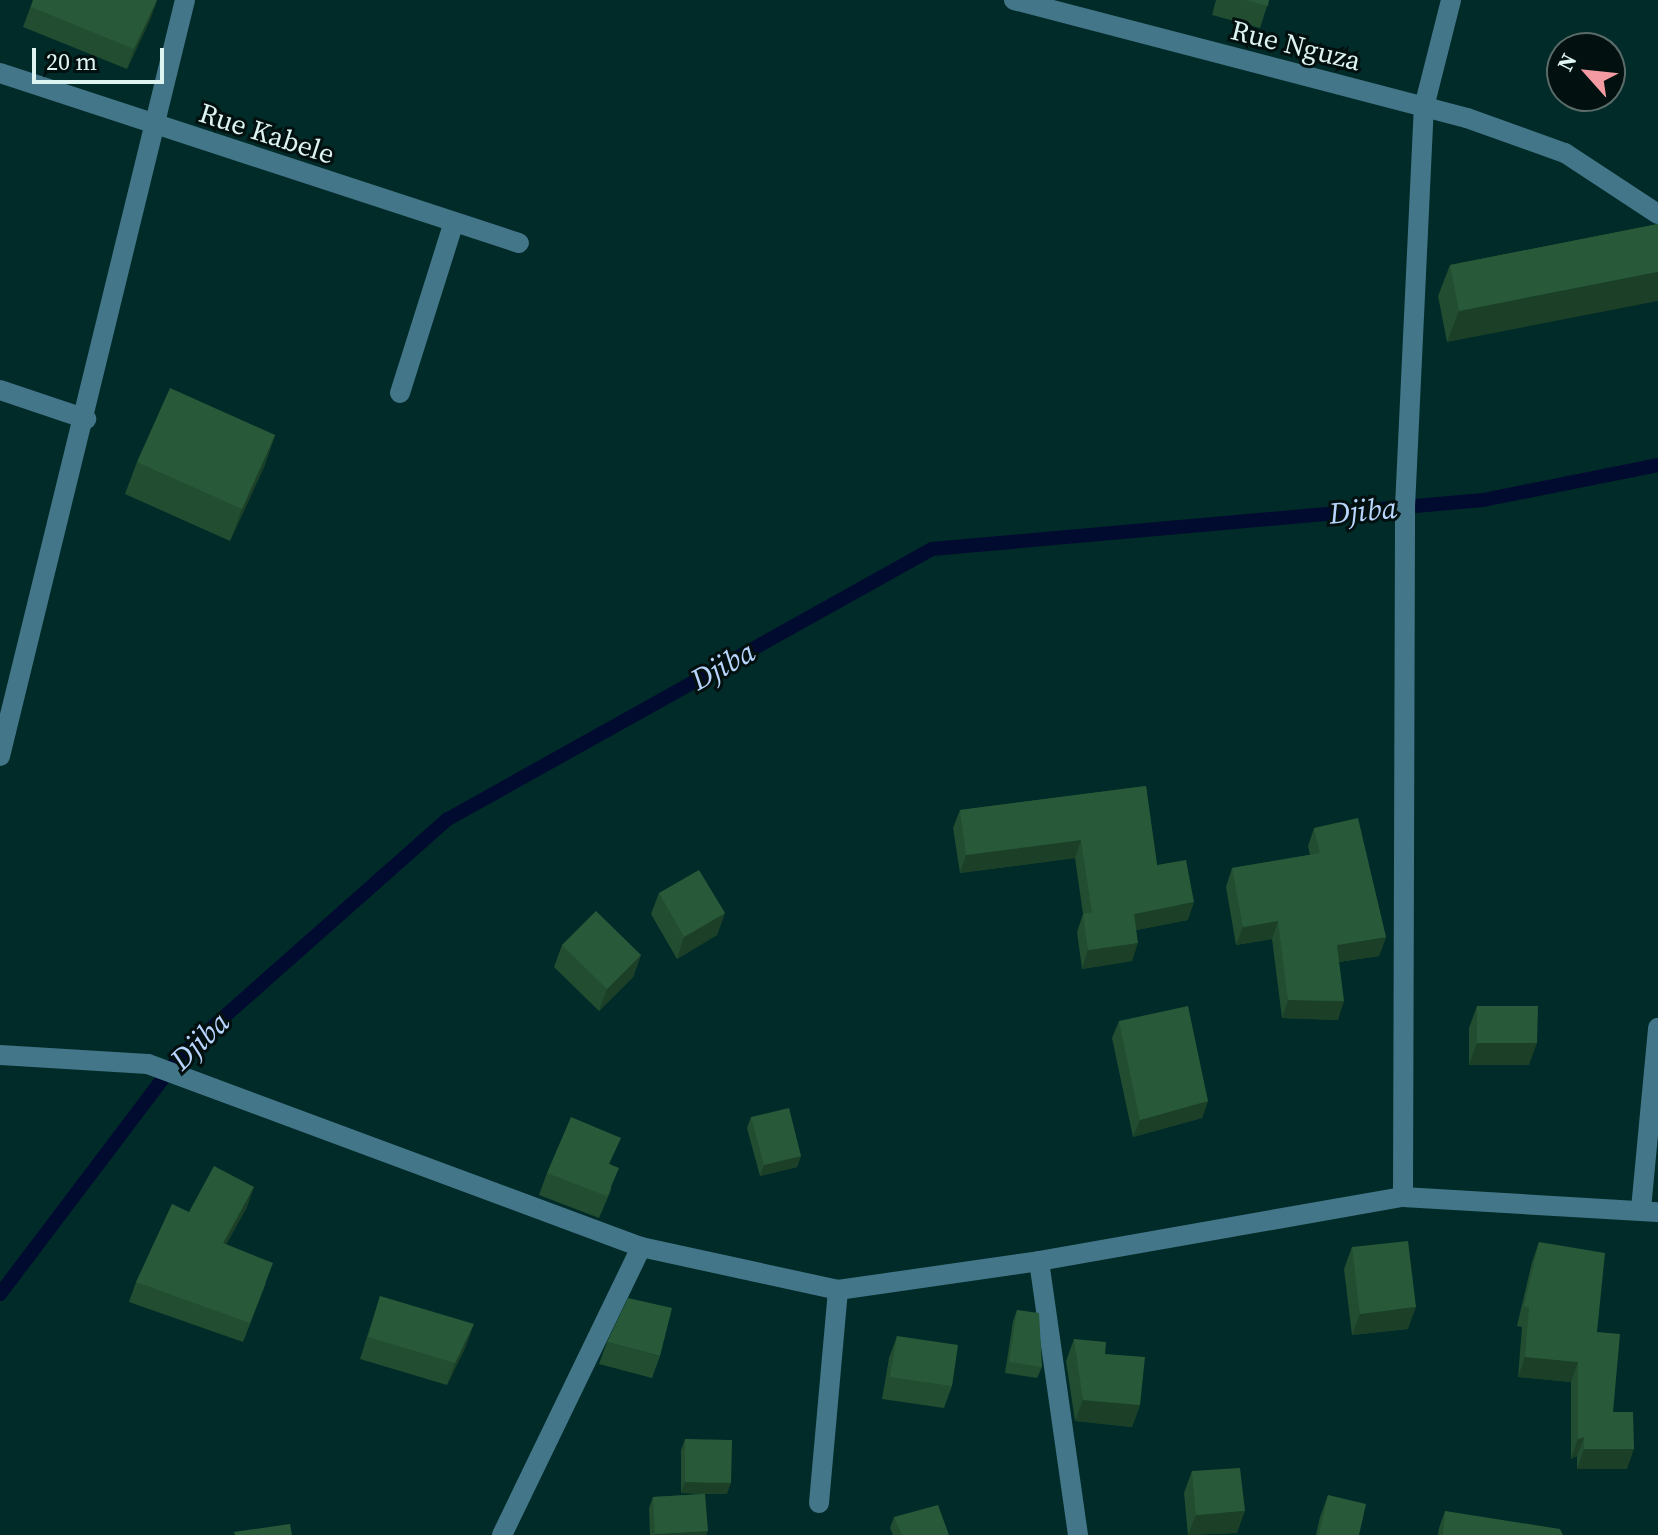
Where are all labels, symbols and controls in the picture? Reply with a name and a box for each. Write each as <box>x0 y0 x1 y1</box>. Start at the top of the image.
street label: Rue Nguza <box>1228 13 1364 77</box>
scale bar <box>36 32 168 82</box>
north arrow <box>1546 32 1626 112</box>
text: 20 m <box>46 45 97 78</box>
text: N <box>1549 48 1583 76</box>
street label: Rue Kabele <box>195 95 339 171</box>
water label: Djiba <box>1327 490 1399 532</box>
water label: Djiba <box>684 634 762 698</box>
water label: Djiba <box>163 1004 237 1078</box>

